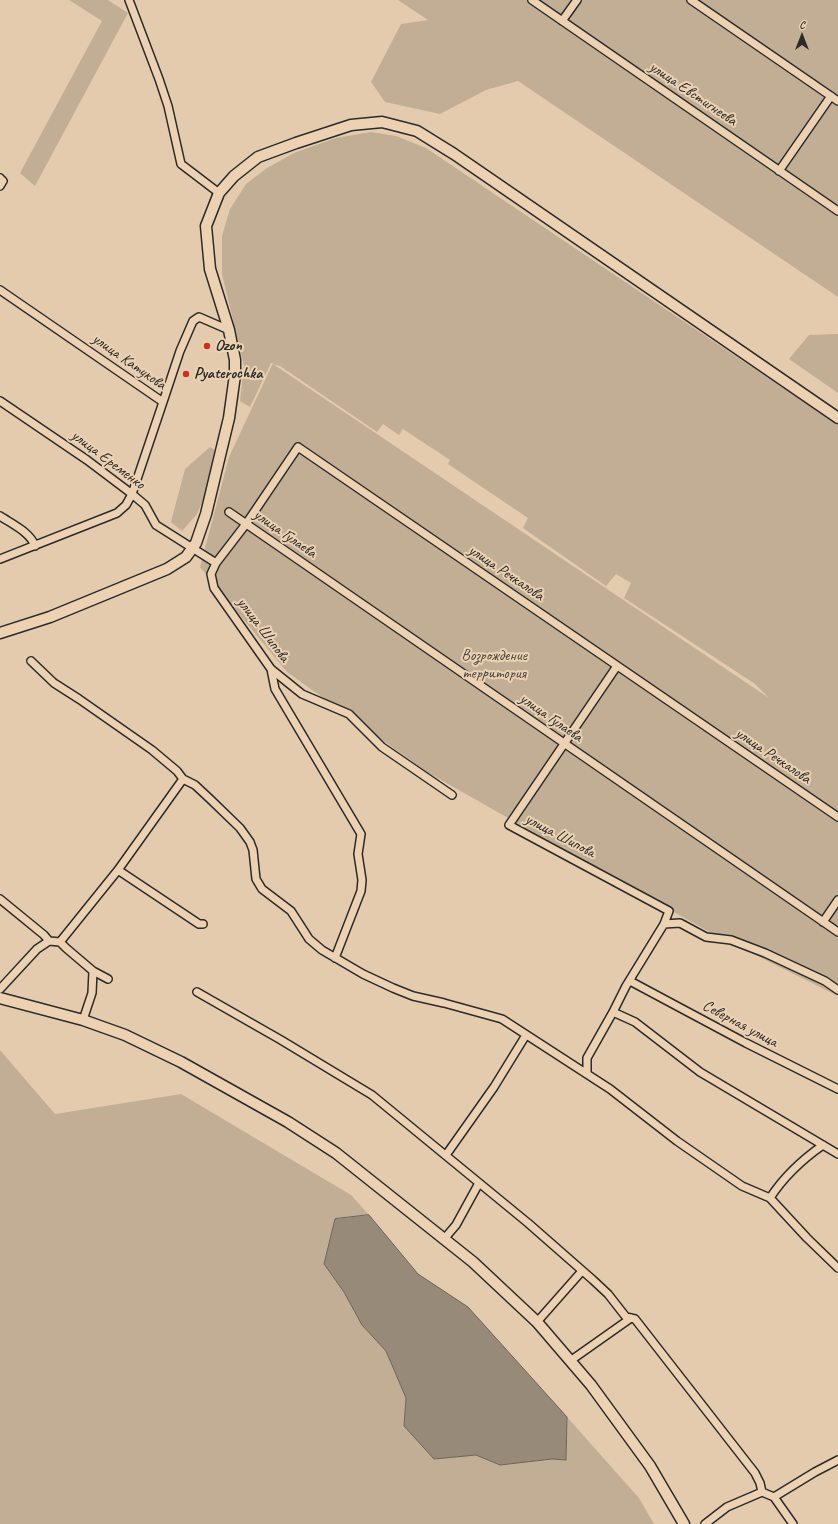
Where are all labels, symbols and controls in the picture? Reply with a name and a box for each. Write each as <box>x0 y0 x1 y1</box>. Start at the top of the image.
north arrow <box>782 16 822 56</box>
text: С <box>799 17 805 31</box>
street label: улица Евстигнеева <box>645 58 741 130</box>
street label: улица Катукова <box>88 330 170 394</box>
place label: Ozon <box>215 336 242 356</box>
marker: Ozon <box>202 341 212 351</box>
place label: Pyaterochka <box>194 364 262 384</box>
marker: Pyaterochka <box>181 369 191 379</box>
street label: улица Еременко <box>67 426 149 494</box>
street label: улица Гулаева <box>250 505 320 563</box>
street label: улица Речкалова <box>465 541 547 605</box>
street label: улица Шипова <box>232 594 294 666</box>
park label: Возрождение территория <box>461 646 527 684</box>
street label: улица Гулаева <box>516 689 586 747</box>
street label: улица Речкалова <box>732 724 814 788</box>
street label: улица Шипова <box>522 810 598 862</box>
street label: Северная улица <box>699 996 781 1052</box>

